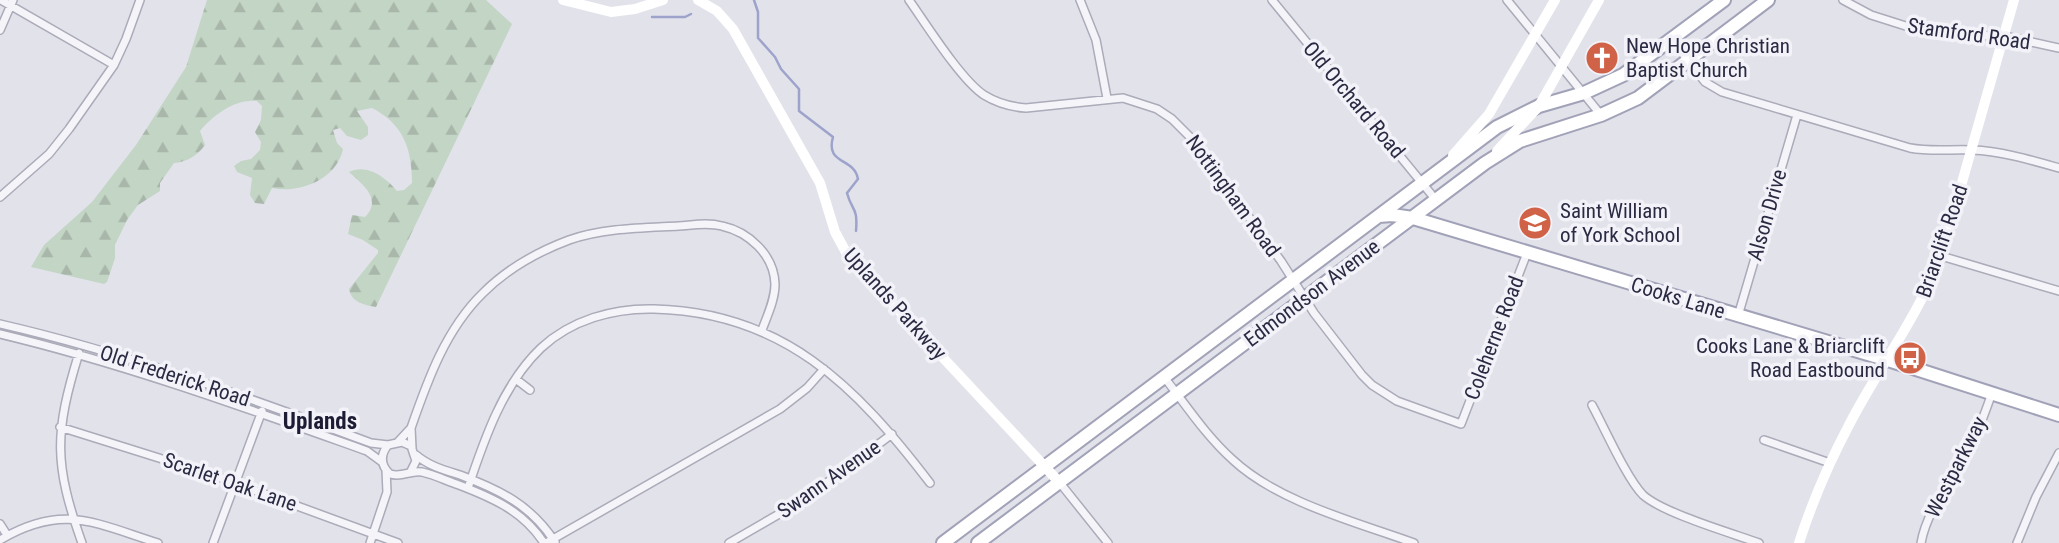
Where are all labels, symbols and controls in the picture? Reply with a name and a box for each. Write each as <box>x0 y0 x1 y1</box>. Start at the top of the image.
street label: Stamford Road <box>1906 14 2032 54</box>
place label: New Hope Christian Baptist Church <box>1626 34 1790 82</box>
street label: Old Orchard Road <box>1298 37 1410 163</box>
church icon: New Hope Christian Baptist Church <box>1583 39 1621 77</box>
street label: Nottingham Road <box>1181 131 1285 261</box>
street label: Alson Drive <box>1743 166 1792 263</box>
street label: Briarclift Road <box>1911 181 1973 301</box>
place label: Saint William of York School <box>1560 199 1680 247</box>
school or university icon: Saint William of York School <box>1516 204 1554 242</box>
street label: Edmondson Avenue <box>1240 234 1385 352</box>
street label: Uplands Parkway <box>839 243 952 365</box>
street label: Cooks Lane <box>1628 272 1728 324</box>
street label: Coleherne Road <box>1459 273 1529 403</box>
place label: Cooks Lane & Briarclift Road Eastbound <box>1696 334 1885 382</box>
bus stop icon: Cooks Lane & Briarclift Road Eastbound <box>1891 339 1929 377</box>
street label: Old Frederick Road <box>97 340 253 412</box>
district label: Uplands <box>283 408 357 435</box>
street label: Westparkway <box>1920 412 1992 521</box>
street label: Swann Avenue <box>773 435 885 523</box>
street label: Scarlet Oak Lane <box>160 448 300 516</box>

